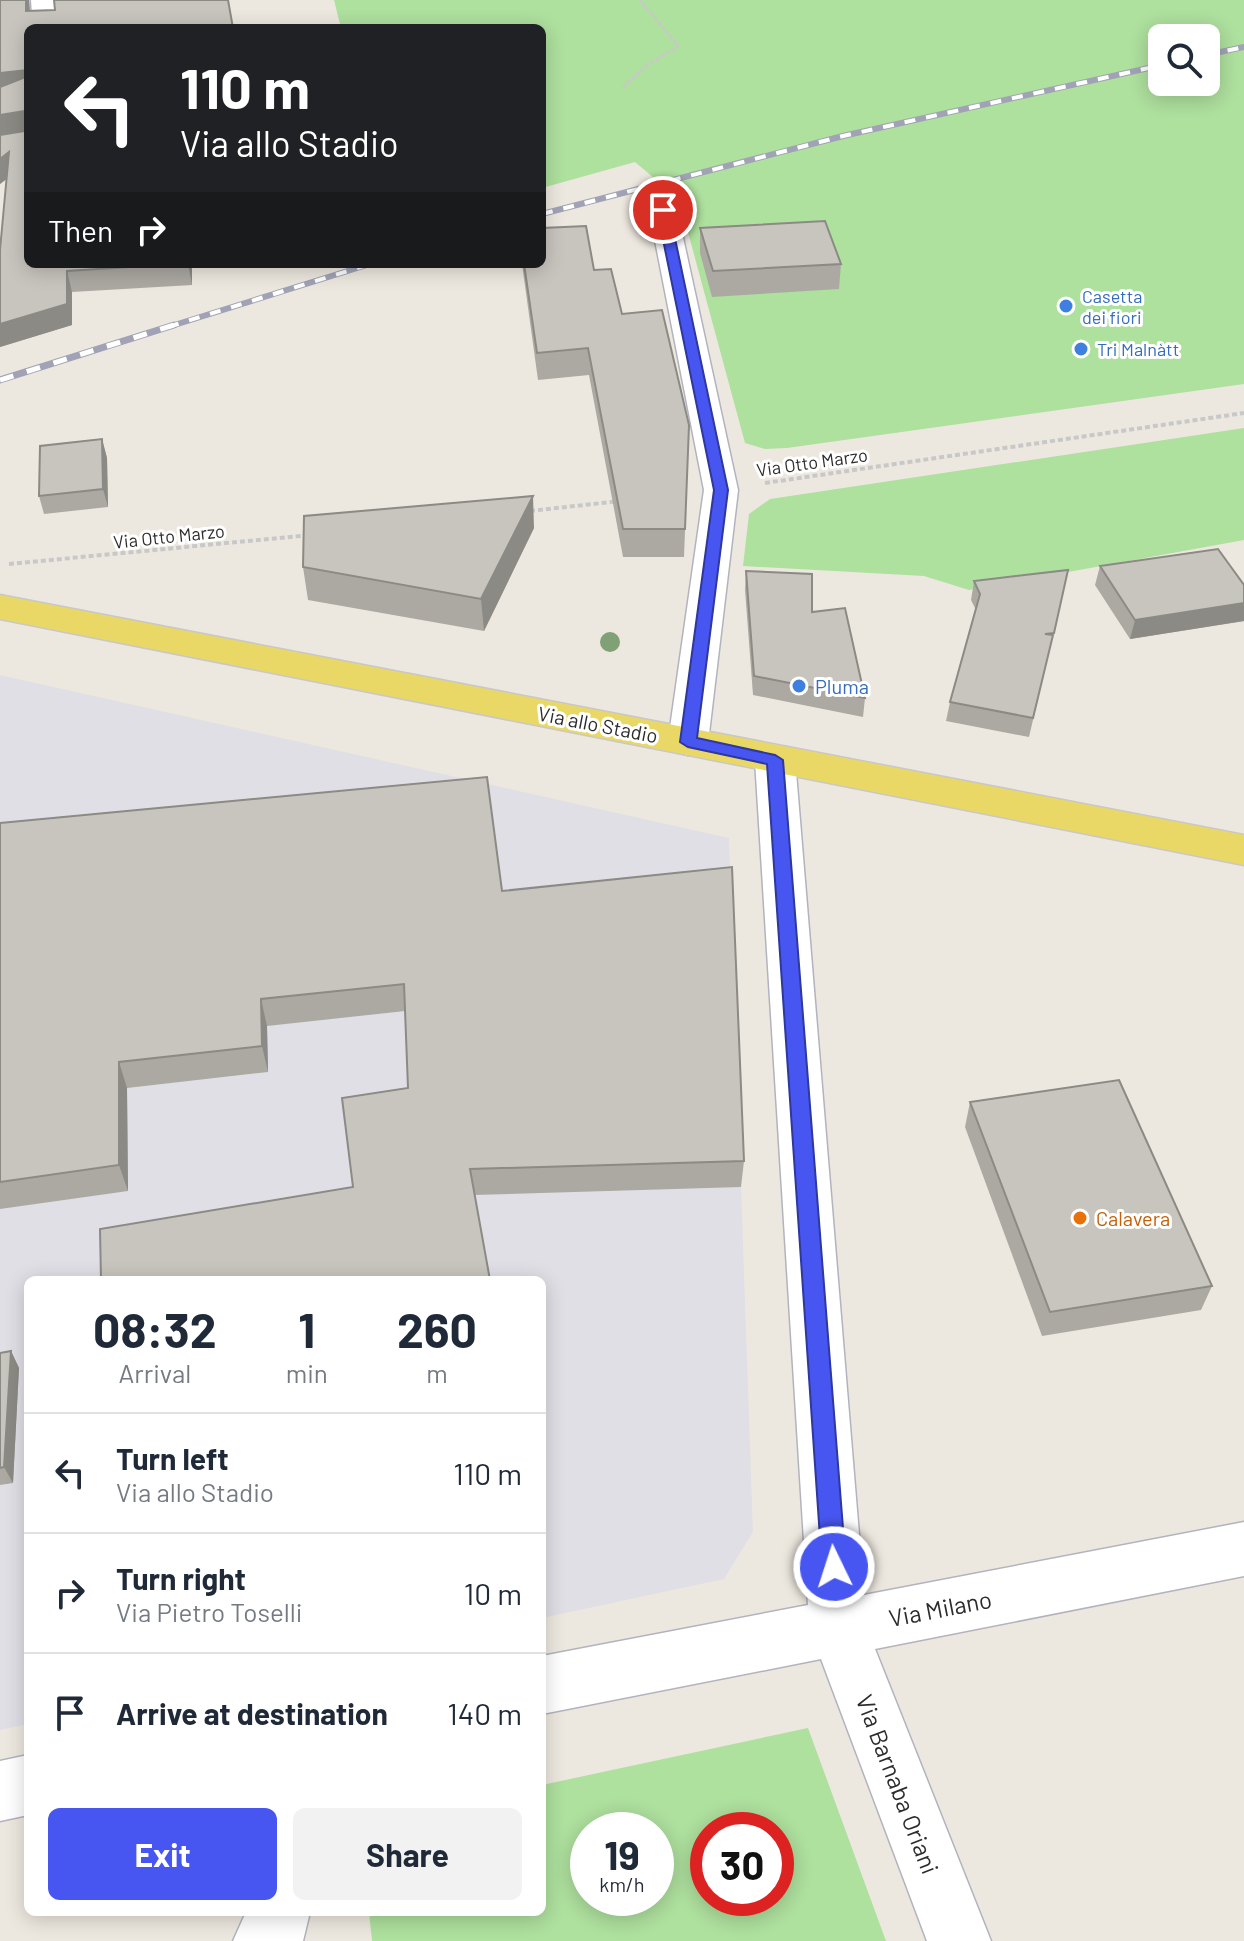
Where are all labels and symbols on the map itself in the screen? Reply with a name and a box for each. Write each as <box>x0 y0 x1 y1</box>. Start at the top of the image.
pin <box>629 176 697 244</box>
place label: Casetta dei fiori <box>1082 285 1142 328</box>
marker: Casetta dei fiori <box>1057 297 1075 315</box>
place label: Tri Malnàtt <box>1097 338 1179 360</box>
marker: Tri Malnàtt <box>1072 340 1090 358</box>
street label: Via Otto Marzo <box>755 443 869 481</box>
street label: Via Otto Marzo <box>112 519 226 553</box>
place label: Pluma <box>815 674 869 698</box>
marker: Pluma <box>790 677 808 695</box>
street label: Via allo Stadio <box>536 701 660 747</box>
place label: Calavera <box>1096 1206 1170 1230</box>
marker: Calavera <box>1071 1209 1089 1227</box>
position arrow <box>792 1525 876 1609</box>
street label: Via Milano <box>886 1584 994 1632</box>
street label: Via Barnaba Oriani <box>850 1690 946 1878</box>
speed limit sign: 30 <box>690 1812 794 1916</box>

